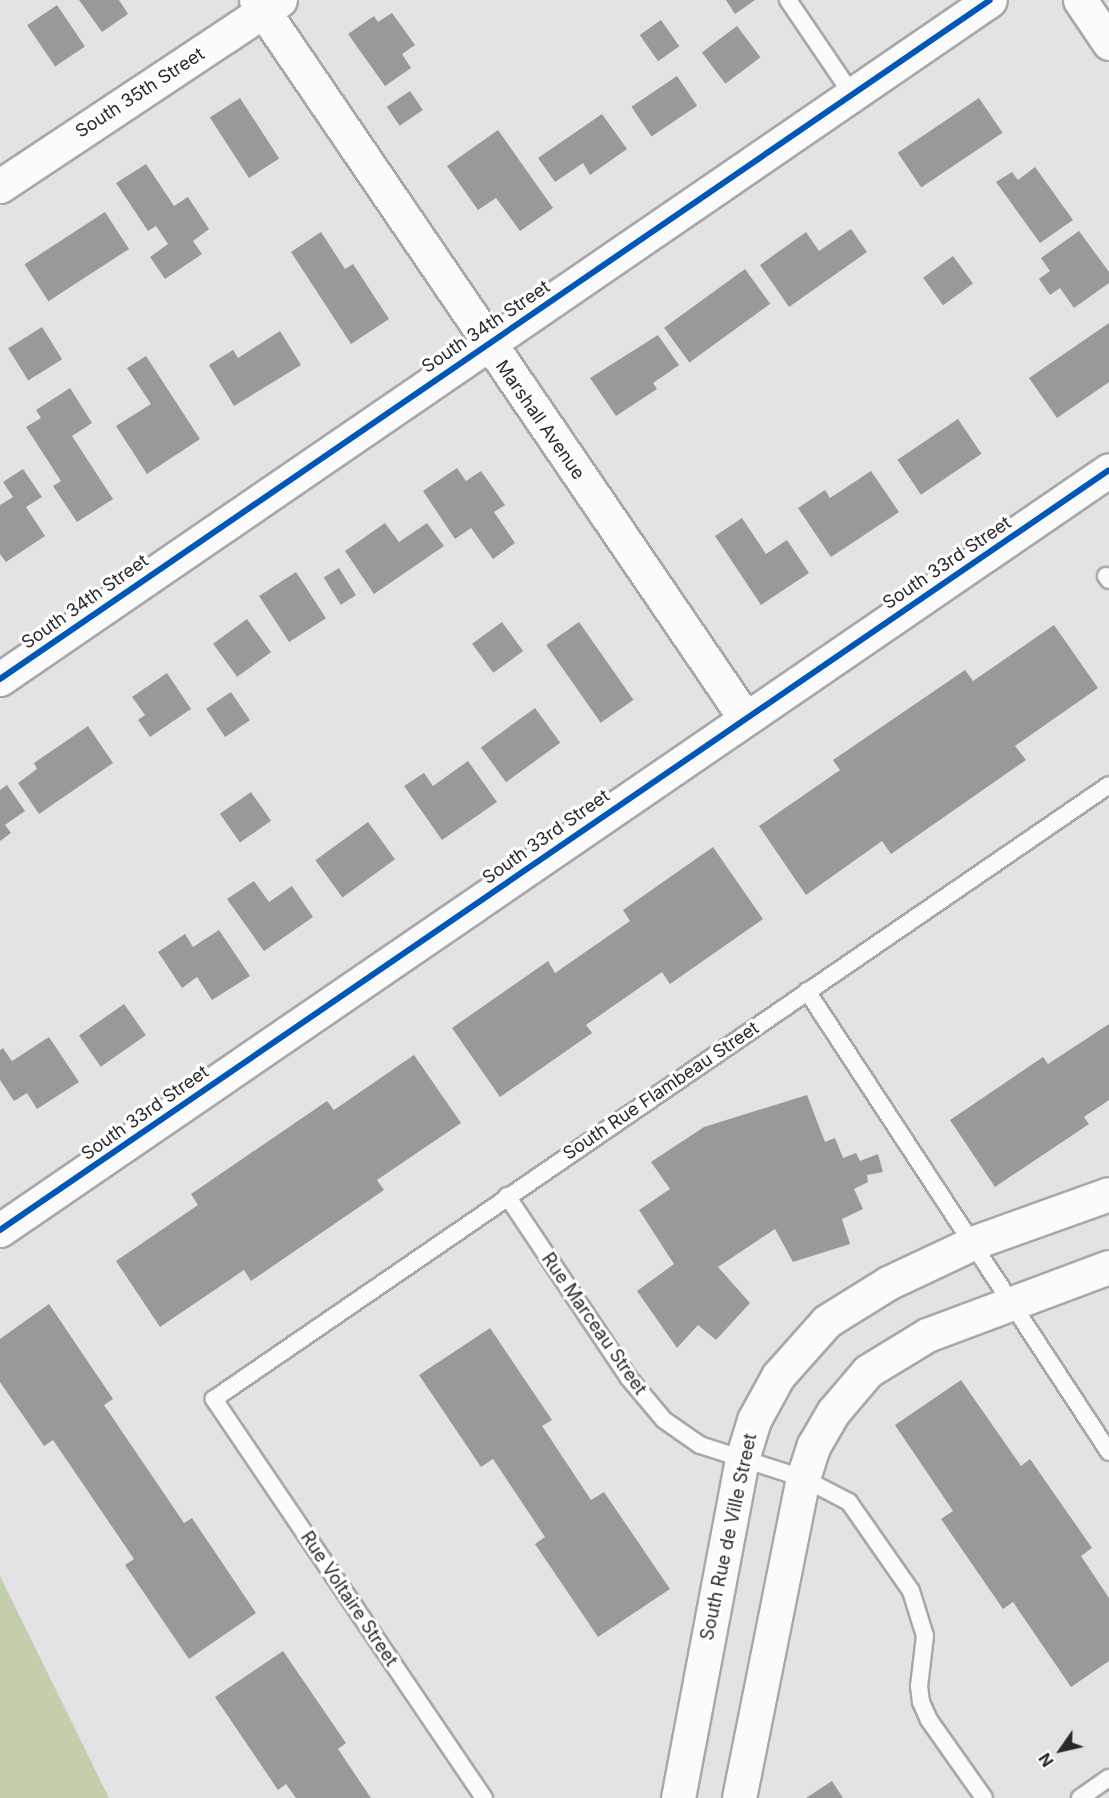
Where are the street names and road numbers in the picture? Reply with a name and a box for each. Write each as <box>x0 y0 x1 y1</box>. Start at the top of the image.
street label: South 35th Street <box>72 43 208 143</box>
street label: South 34th Street <box>418 276 554 378</box>
street label: Marshall Avenue <box>491 356 589 484</box>
street label: South 33rd Street <box>879 512 1015 614</box>
street label: South 34th Street <box>17 550 153 654</box>
street label: South 33rd Street <box>478 785 614 889</box>
street label: South Rue Flambeau Street <box>559 1017 763 1165</box>
street label: South 33rd Street <box>77 1061 213 1165</box>
street label: Rue Marceau Street <box>537 1249 651 1399</box>
street label: South Rue de Ville Street <box>697 1432 761 1642</box>
street label: Rue Voltaire Street <box>296 1527 402 1671</box>

